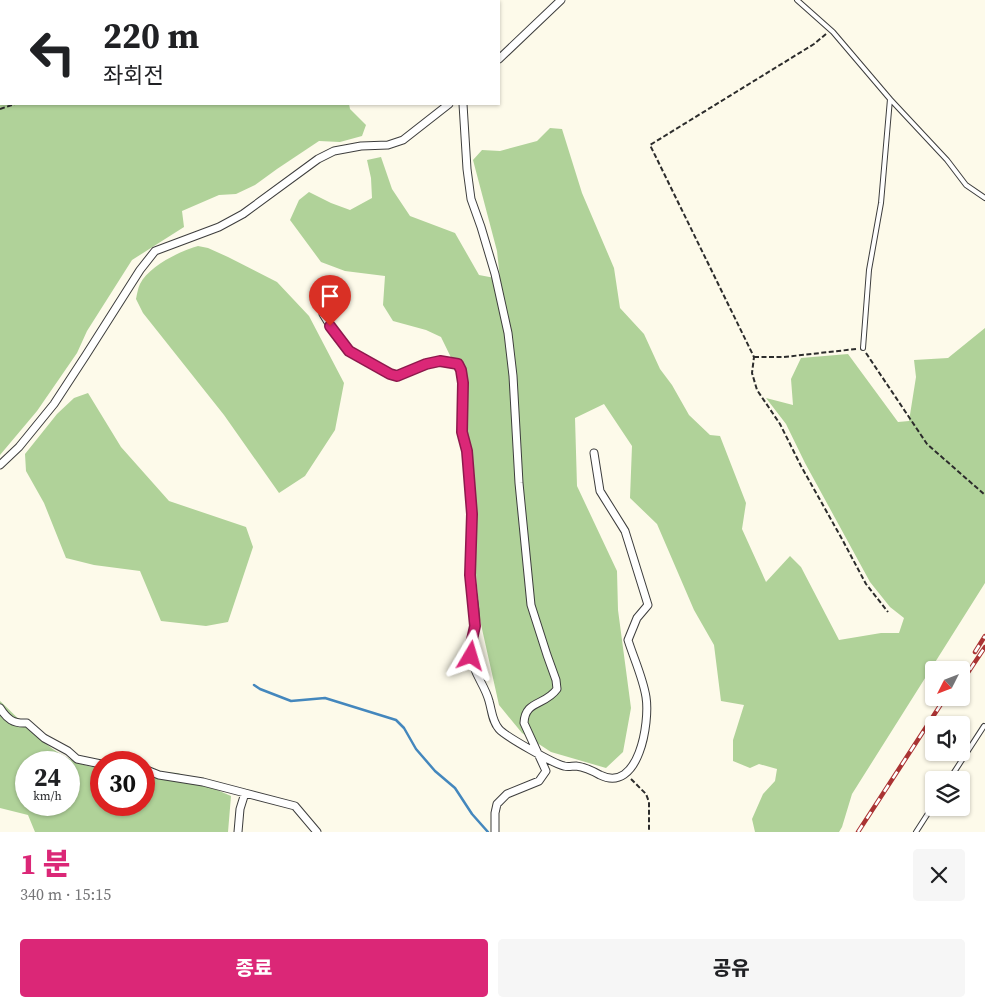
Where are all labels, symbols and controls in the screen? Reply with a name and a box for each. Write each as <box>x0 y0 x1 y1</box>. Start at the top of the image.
text: 220 m <box>103 12 199 60</box>
icon: left <box>20 20 85 85</box>
text: 좌회전 <box>103 60 164 90</box>
pin <box>309 275 351 326</box>
icon: arrive <box>316 282 344 310</box>
position arrow <box>444 629 496 681</box>
north arrow <box>925 661 970 706</box>
map controls <box>925 661 970 816</box>
button: sound <box>925 716 970 761</box>
speed limit sign: 30 <box>90 751 155 816</box>
text: 24 <box>34 760 61 794</box>
button: layers <box>925 771 970 816</box>
text: km/h <box>33 788 62 804</box>
text: 1 분 <box>20 843 70 884</box>
button: close <box>913 849 965 901</box>
text: 340 m · 15:15 <box>20 883 111 905</box>
button: 종료 <box>20 939 488 997</box>
button: 공유 <box>498 939 965 997</box>

